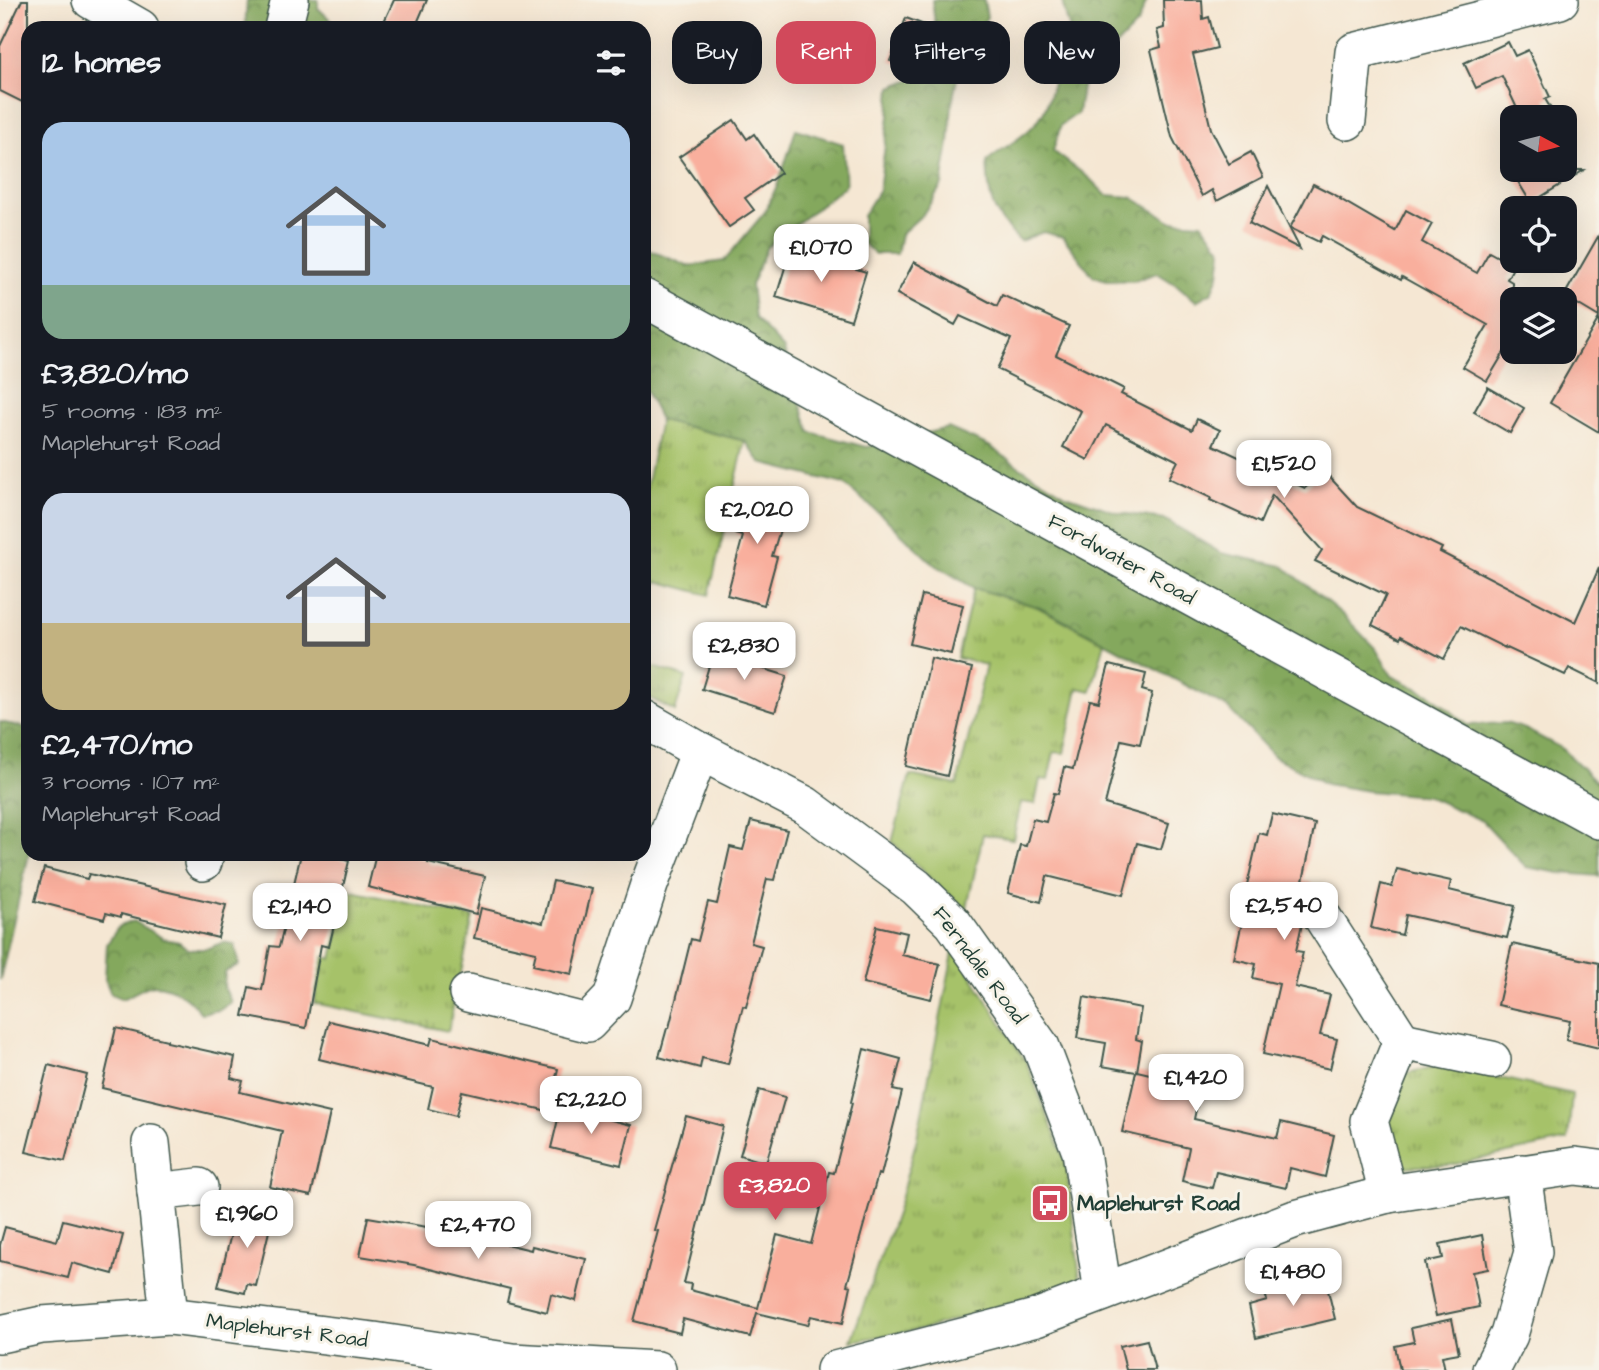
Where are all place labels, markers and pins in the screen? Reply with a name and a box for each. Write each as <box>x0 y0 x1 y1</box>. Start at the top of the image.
pin: £1,070 <box>764 224 878 284</box>
pin: £1,520 <box>1227 440 1341 500</box>
pin: £2,020 <box>700 486 814 546</box>
pin: £2,830 <box>687 622 801 682</box>
pin: £2,540 <box>1227 883 1341 942</box>
pin: £2,140 <box>243 884 357 943</box>
pin: £1,420 <box>1139 1054 1253 1114</box>
pin: £2,220 <box>534 1076 648 1136</box>
pin: £3,820 <box>718 1162 832 1222</box>
bus stop icon: Maplehurst Road <box>1029 1182 1071 1224</box>
place label: Maplehurst Road <box>1077 1189 1240 1219</box>
pin: £1,960 <box>190 1190 304 1250</box>
pin: £2,470 <box>421 1202 535 1261</box>
pin: £1,480 <box>1236 1248 1350 1308</box>

